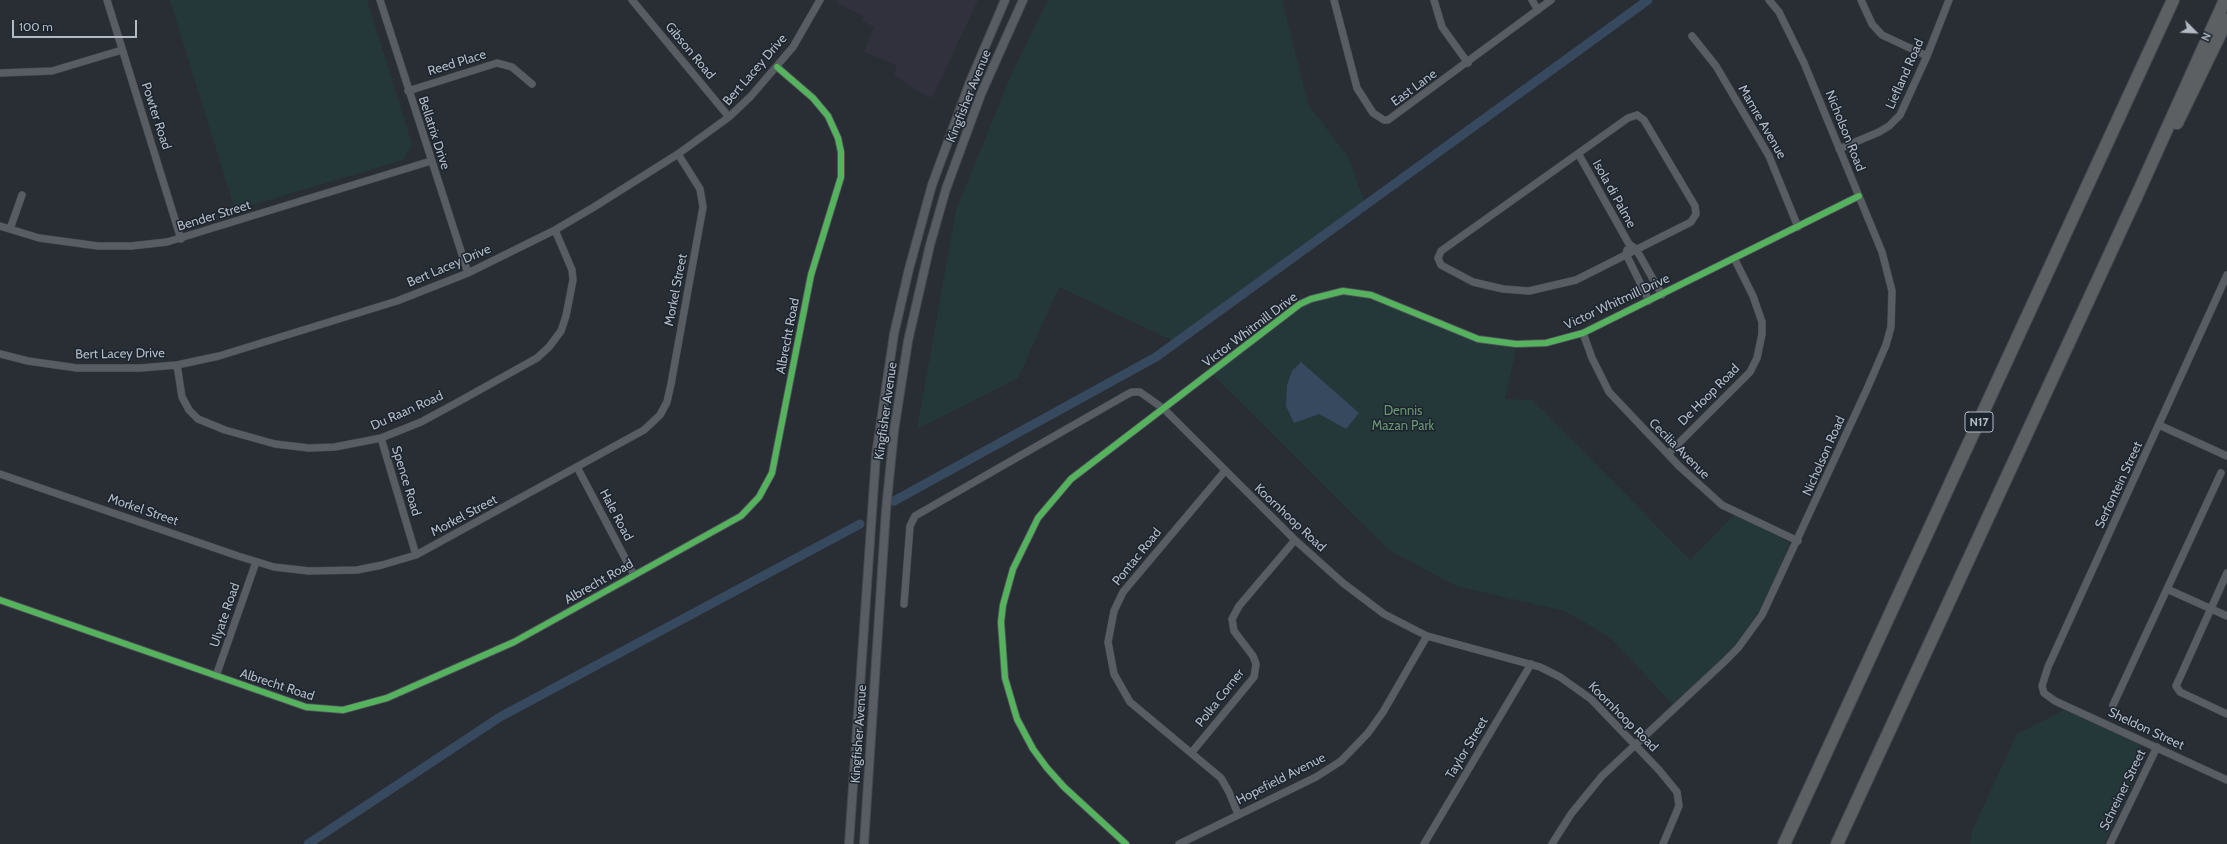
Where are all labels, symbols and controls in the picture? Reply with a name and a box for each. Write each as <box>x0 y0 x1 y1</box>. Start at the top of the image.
scale bar <box>14 12 139 38</box>
north arrow <box>2175 12 2215 52</box>
text: 100 m <box>19 19 53 34</box>
street label: Gibson Road <box>662 19 718 83</box>
text: N <box>2198 30 2214 43</box>
street label: Bert Lacey Drive <box>720 31 790 109</box>
street label: Liefland Road <box>1883 37 1927 111</box>
street label: Reed Place <box>426 47 488 79</box>
street label: Kingfisher Avenue <box>943 47 995 145</box>
street label: East Lane <box>1388 66 1440 110</box>
street label: Powter Road <box>138 80 174 152</box>
street label: Mamre Avenue <box>1735 82 1789 162</box>
street label: Nicholson Road <box>1822 88 1868 174</box>
street label: Bellatrix Drive <box>415 94 453 172</box>
street label: Isola di Palme <box>1589 157 1639 231</box>
street label: Bender Street <box>175 197 253 235</box>
street label: Bert Lacey Drive <box>405 241 493 291</box>
street label: Morkel Street <box>661 253 691 327</box>
street label: Victor Whitmill Drive <box>1562 271 1672 333</box>
street label: Victor Whitmill Drive <box>1200 289 1300 371</box>
street label: Albrecht Road <box>773 297 803 375</box>
street label: Bert Lacey Drive <box>75 345 165 363</box>
street label: Kingfisher Avenue <box>871 361 901 461</box>
street label: De Hoop Road <box>1675 361 1743 429</box>
street label: Du Raan Road <box>368 388 446 434</box>
park label: Dennis Mazan Park <box>1372 403 1434 434</box>
road number: N17 <box>1965 412 1993 432</box>
street label: Nicholson Road <box>1799 414 1849 498</box>
street label: Cecilia Avenue <box>1645 415 1713 483</box>
street label: Serfontein Street <box>2092 439 2146 531</box>
street label: Spence Road <box>388 444 424 518</box>
street label: Koornhoop Road <box>1251 481 1329 555</box>
street label: Hale Road <box>596 487 636 543</box>
street label: Morkel Street <box>106 491 180 529</box>
street label: Morkel Street <box>428 492 500 540</box>
street label: Pontac Road <box>1109 525 1165 589</box>
street label: Albrecht Road <box>562 556 636 608</box>
street label: Ulyate Road <box>207 581 243 649</box>
street label: Albrecht Road <box>238 666 316 704</box>
street label: Polka Corner <box>1192 666 1248 730</box>
street label: Koornhoop Road <box>1585 679 1661 755</box>
street label: Kingfisher Avenue <box>848 684 870 784</box>
street label: Sheldon Street <box>2105 705 2187 753</box>
street label: Taylor Street <box>1442 714 1492 782</box>
street label: Schreiner Street <box>2097 747 2149 833</box>
street label: Hopefield Avenue <box>1234 750 1328 808</box>

